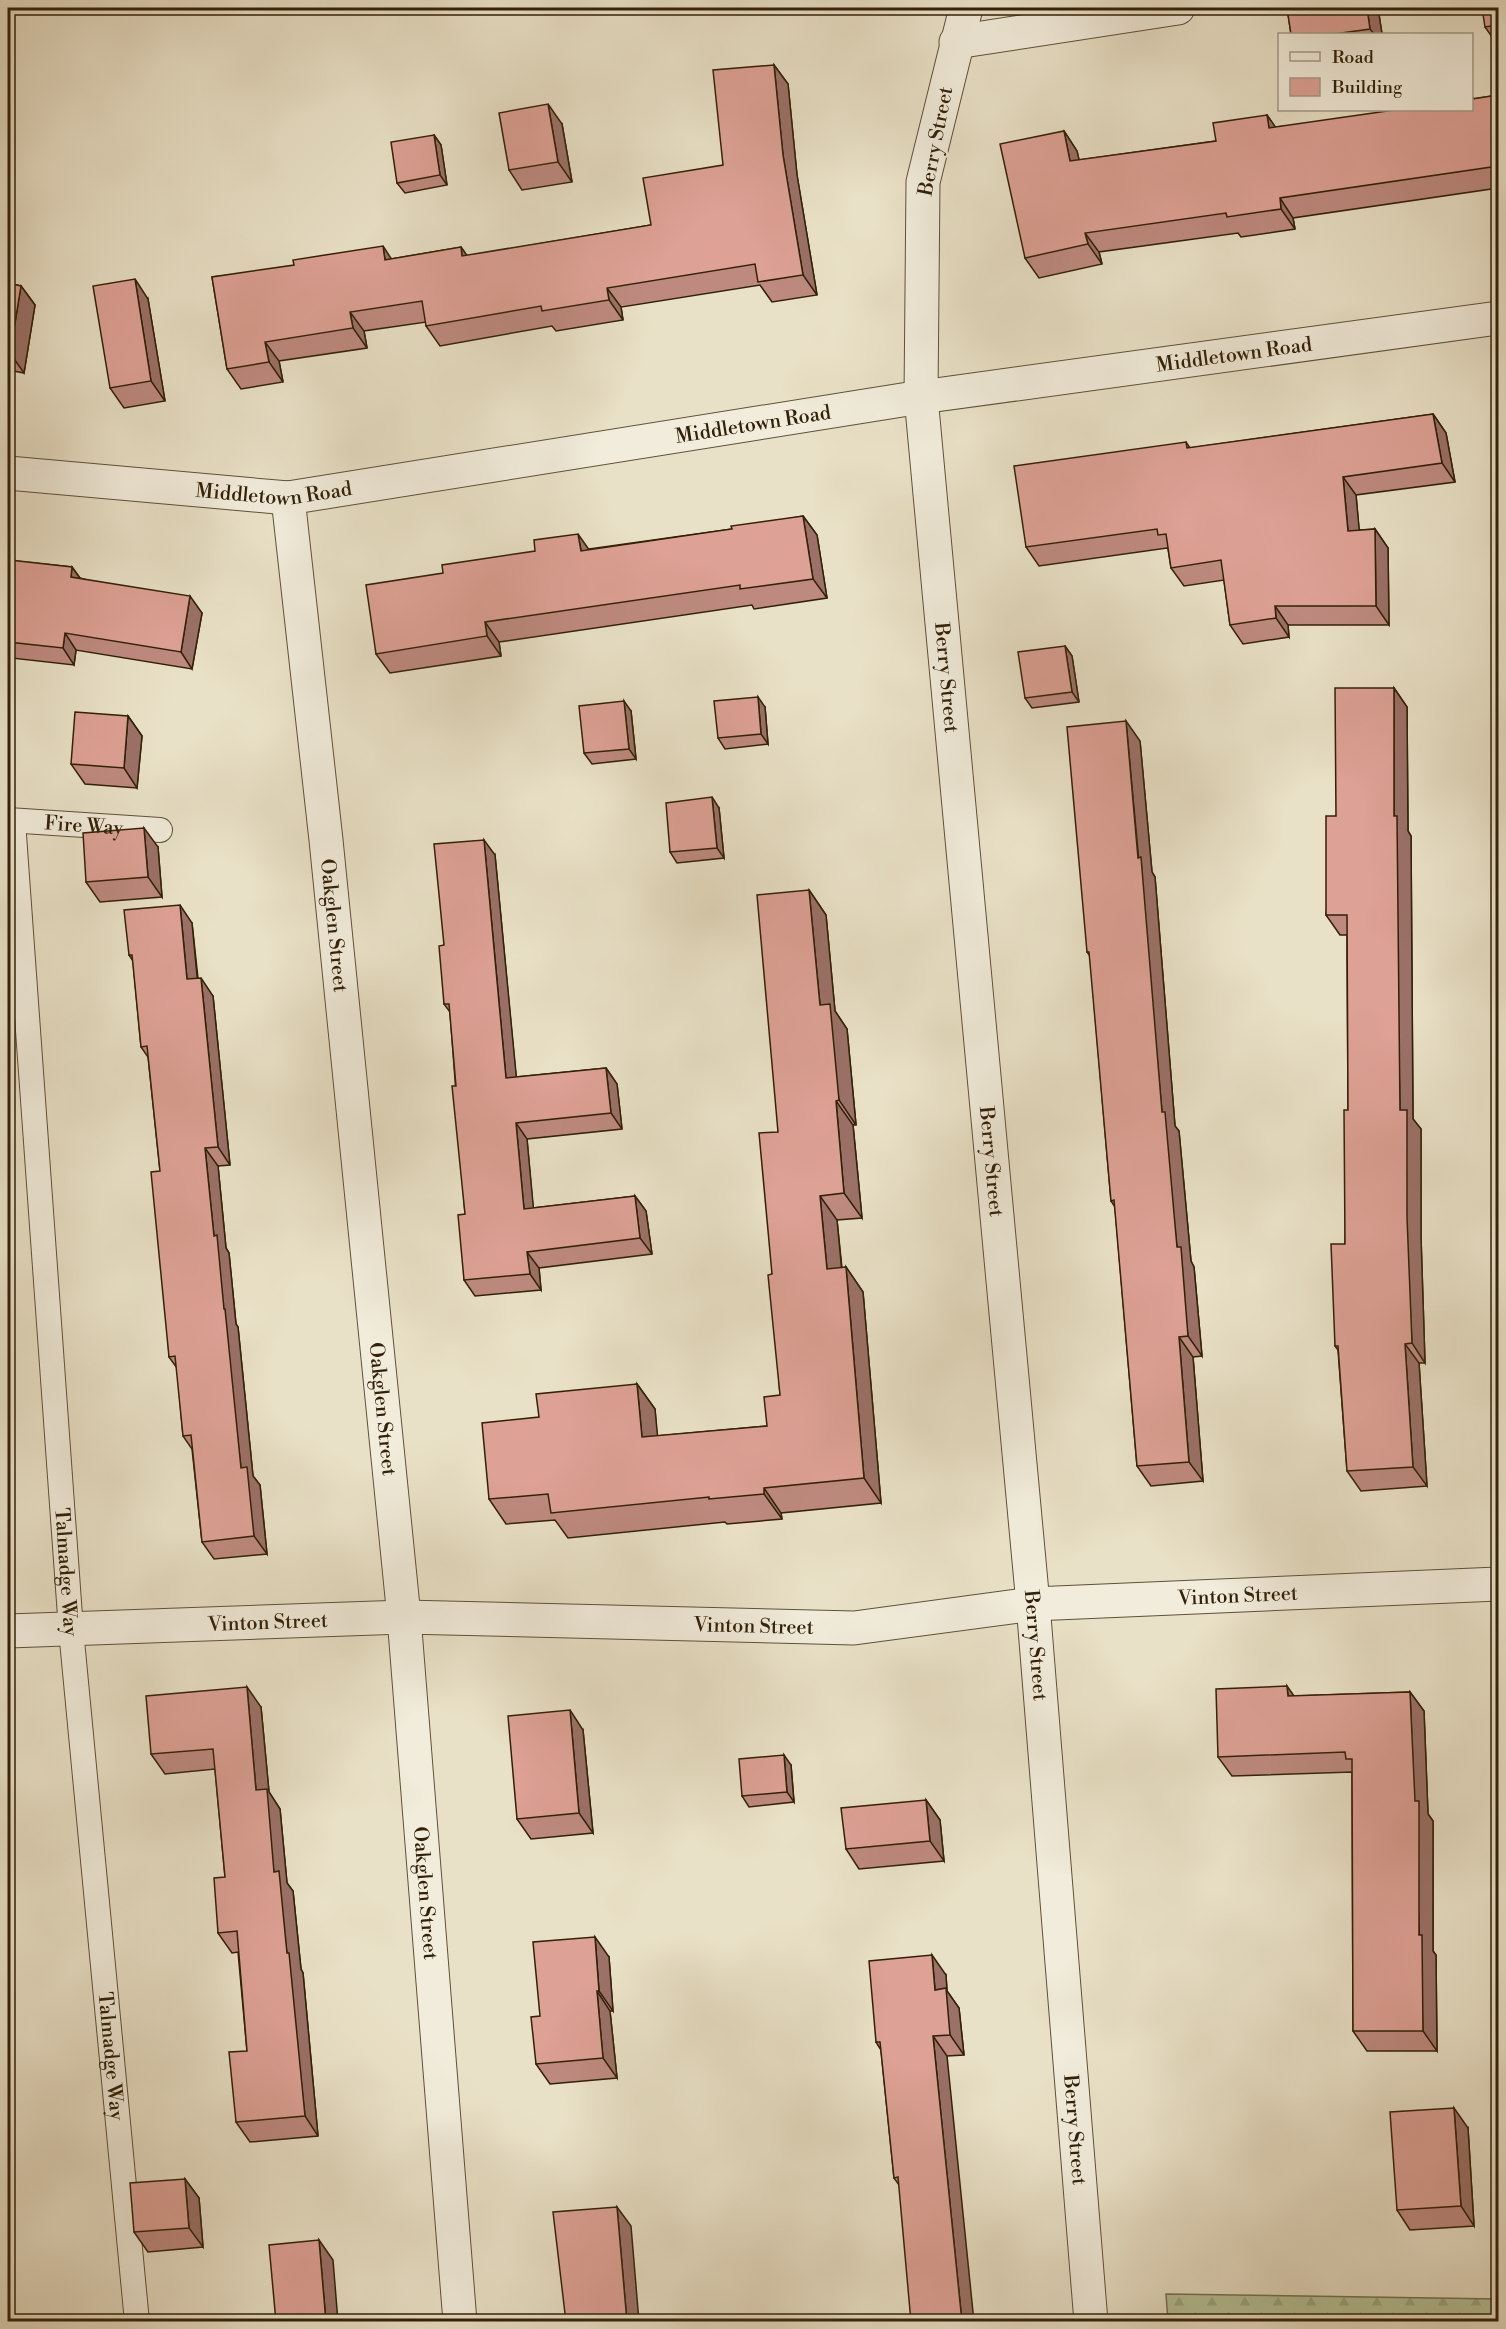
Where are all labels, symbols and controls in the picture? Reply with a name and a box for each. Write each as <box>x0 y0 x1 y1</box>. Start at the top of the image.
legend <box>1278 33 1473 111</box>
text: Road <box>1332 46 1375 69</box>
text: Building <box>1331 76 1403 99</box>
street label: Berry Street <box>913 85 959 199</box>
street label: Middletown Road <box>1155 333 1314 379</box>
street label: Middletown Road <box>674 400 833 450</box>
street label: Middletown Road <box>194 477 354 512</box>
street label: Berry Street <box>928 620 963 734</box>
street label: Fire Way <box>44 811 124 842</box>
street label: Oakglen Street <box>314 858 352 993</box>
street label: Berry Street <box>973 1104 1008 1218</box>
street label: Oakglen Street <box>363 1341 401 1477</box>
street label: Talmadge Way <box>48 1507 83 1638</box>
street label: Vinton Street <box>1176 1582 1298 1612</box>
street label: Berry Street <box>1018 1588 1052 1702</box>
street label: Vinton Street <box>206 1609 328 1638</box>
street label: Vinton Street <box>692 1613 814 1641</box>
street label: Oakglen Street <box>407 1825 442 1961</box>
street label: Talmadge Way <box>92 1991 129 2122</box>
street label: Berry Street <box>1057 2073 1091 2186</box>

